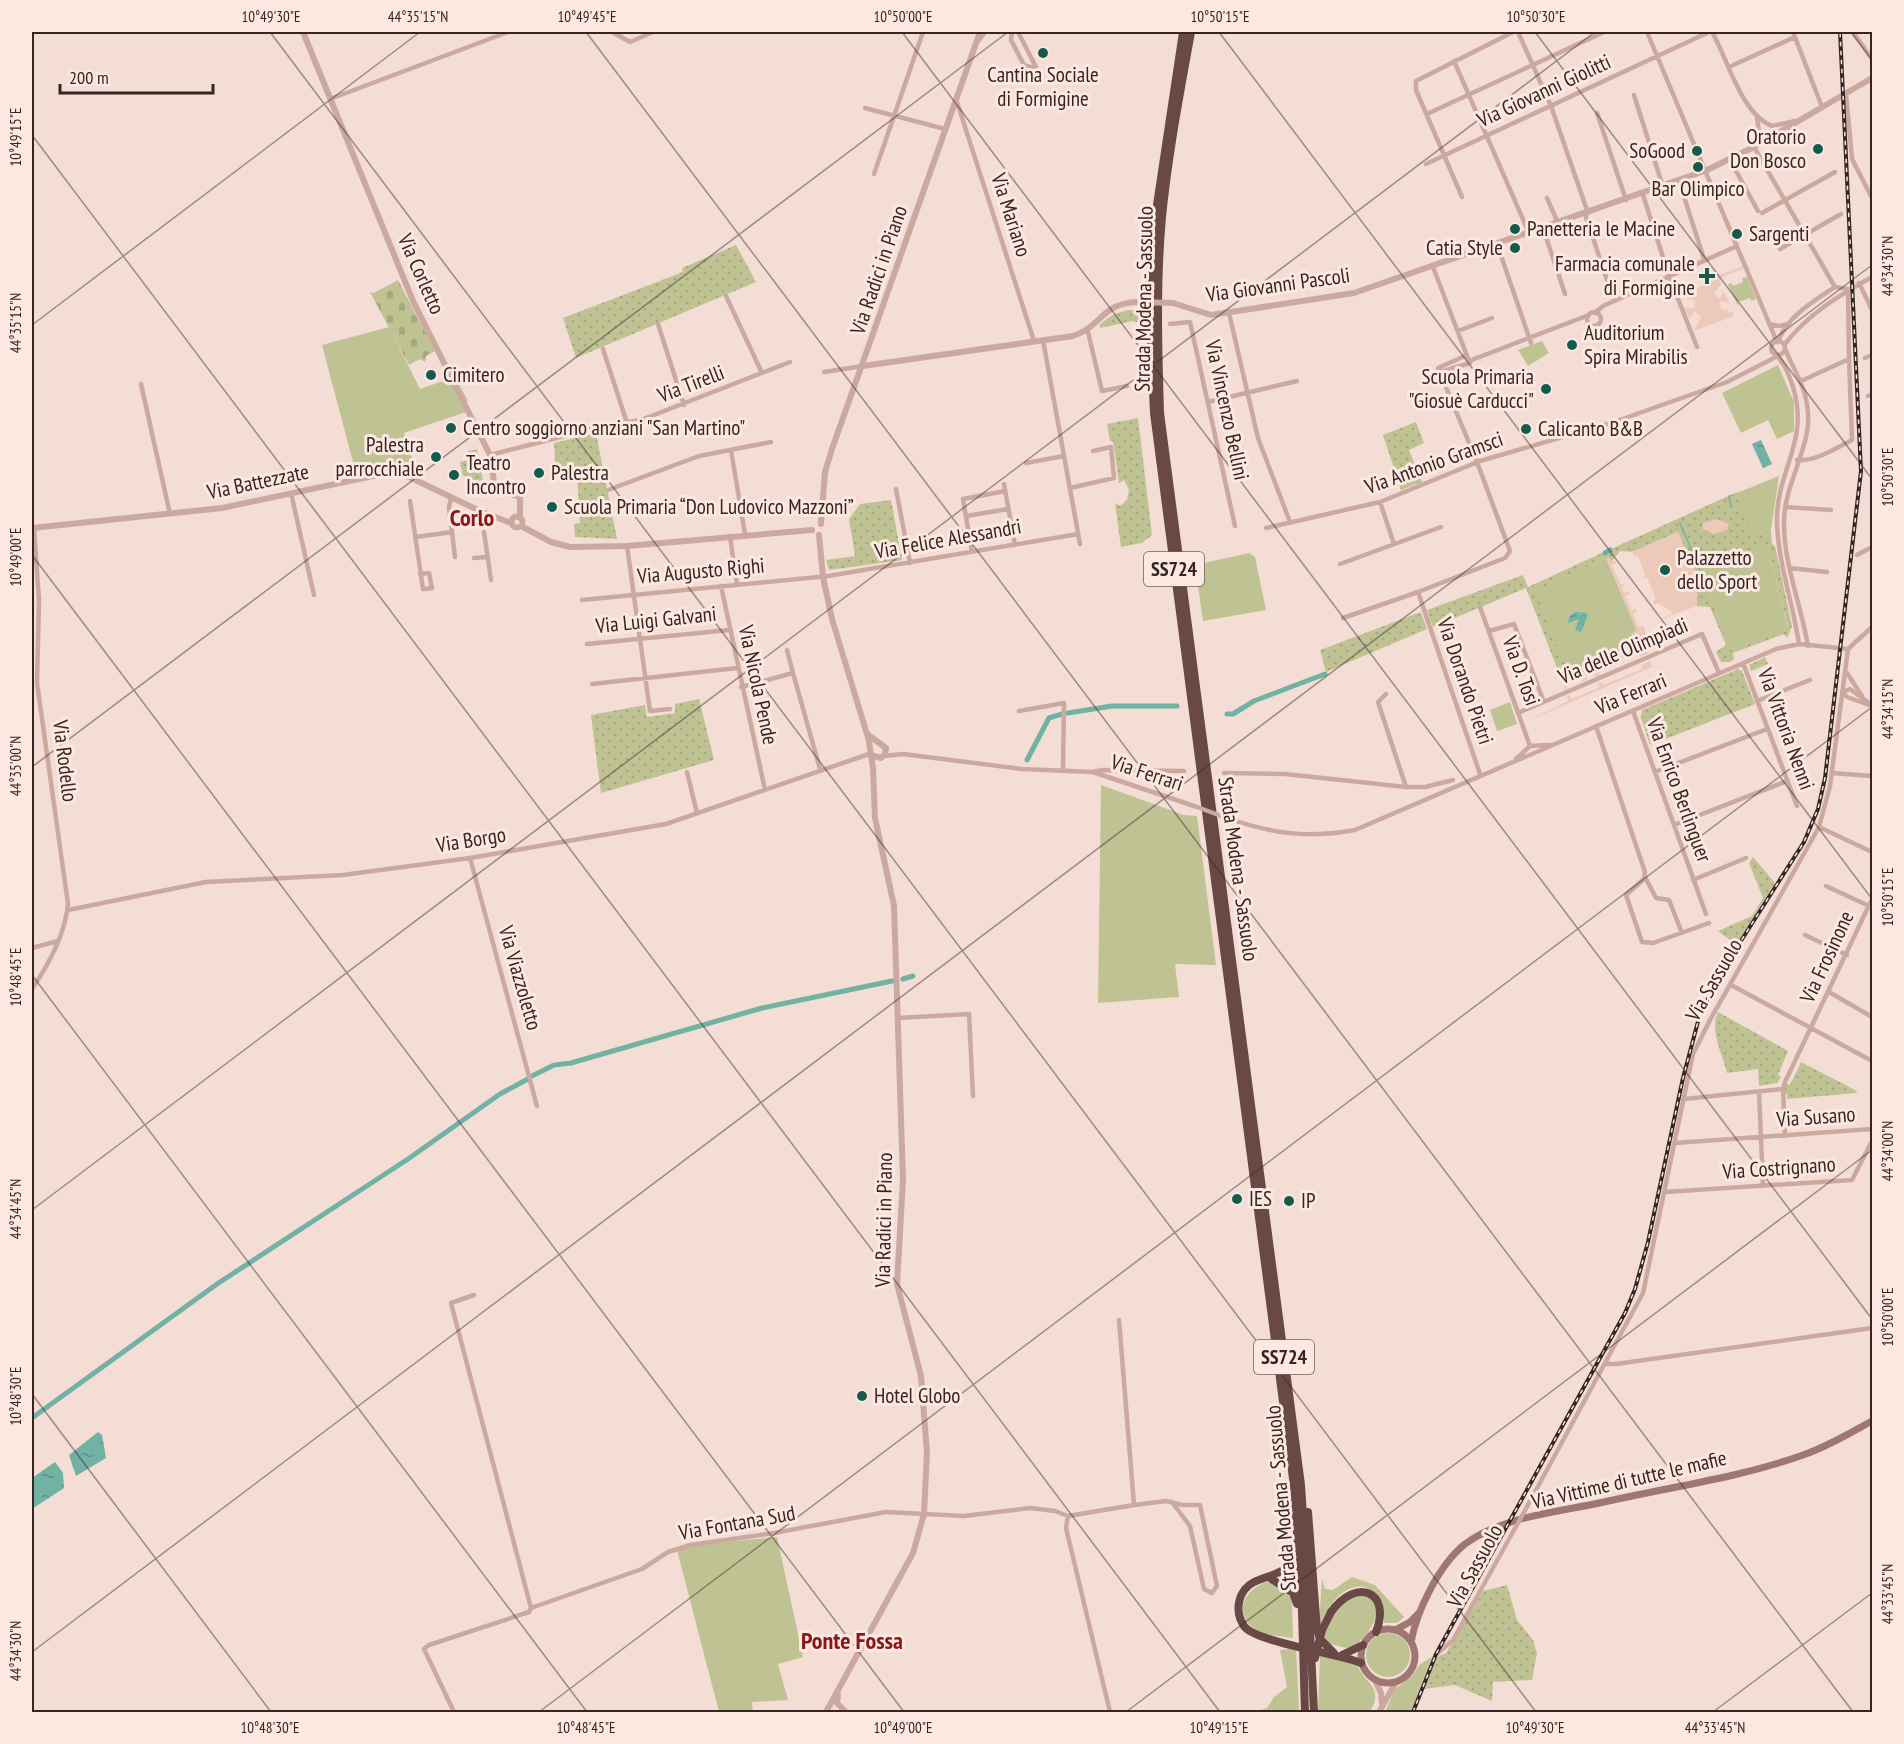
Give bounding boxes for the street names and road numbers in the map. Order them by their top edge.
street label: Via Giovanni Giolitti [1472,48,1615,134]
street label: Via Mariano [985,169,1038,260]
street label: Via Radici in Piano [844,202,913,339]
street label: Strada Modena - Sassuolo [1128,206,1159,392]
street label: Via Corletto [391,229,451,318]
street label: Via Giovanni Pascoli [1203,261,1352,308]
street label: Via Vincenzo Bellini [1199,336,1256,482]
street label: Via Tirelli [653,359,728,409]
street label: Via Antonio Gramsci [1360,425,1507,500]
street label: Via Battezzate [204,458,311,506]
street label: Via Felice Alessandri [872,512,1023,565]
street label: Via Augusto Righi [635,551,766,590]
road number: SS724 [1144,552,1204,586]
street label: Via Luigi Galvani [593,600,718,639]
street label: Via delle Olimpiadi [1553,611,1692,690]
street label: Via Dorando Pietri [1431,613,1500,748]
street label: Via Nicola Pende [732,622,784,747]
street label: Via D. Tosi [1496,632,1546,709]
street label: Via Vittoria Nenni [1752,663,1821,793]
street label: Via Ferrari [1590,667,1670,721]
street label: Via Enrico Berlinguer [1640,713,1718,866]
street label: Via Rodello [47,718,84,803]
street label: Via Ferrari [1107,748,1187,797]
street label: Strada Modena - Sassuolo [1212,775,1265,963]
street label: Via Borgo [433,821,508,858]
street label: Via Frosinone [1793,906,1860,1008]
street label: Via Viazzoletto [492,922,548,1033]
street label: Via Sassuolo [1679,934,1748,1027]
street label: Via Susano [1775,1100,1856,1133]
street label: Via Costrignano [1720,1150,1836,1185]
street label: Via Radici in Piano [869,1152,898,1289]
road number: SS724 [1254,1340,1314,1374]
street label: Strada Modena - Sassuolo [1259,1404,1302,1592]
street label: Via Vittime di tutte le mafie [1528,1444,1729,1515]
street label: Via Fontana Sud [676,1499,797,1546]
street label: Via Sassuolo [1440,1519,1508,1613]

